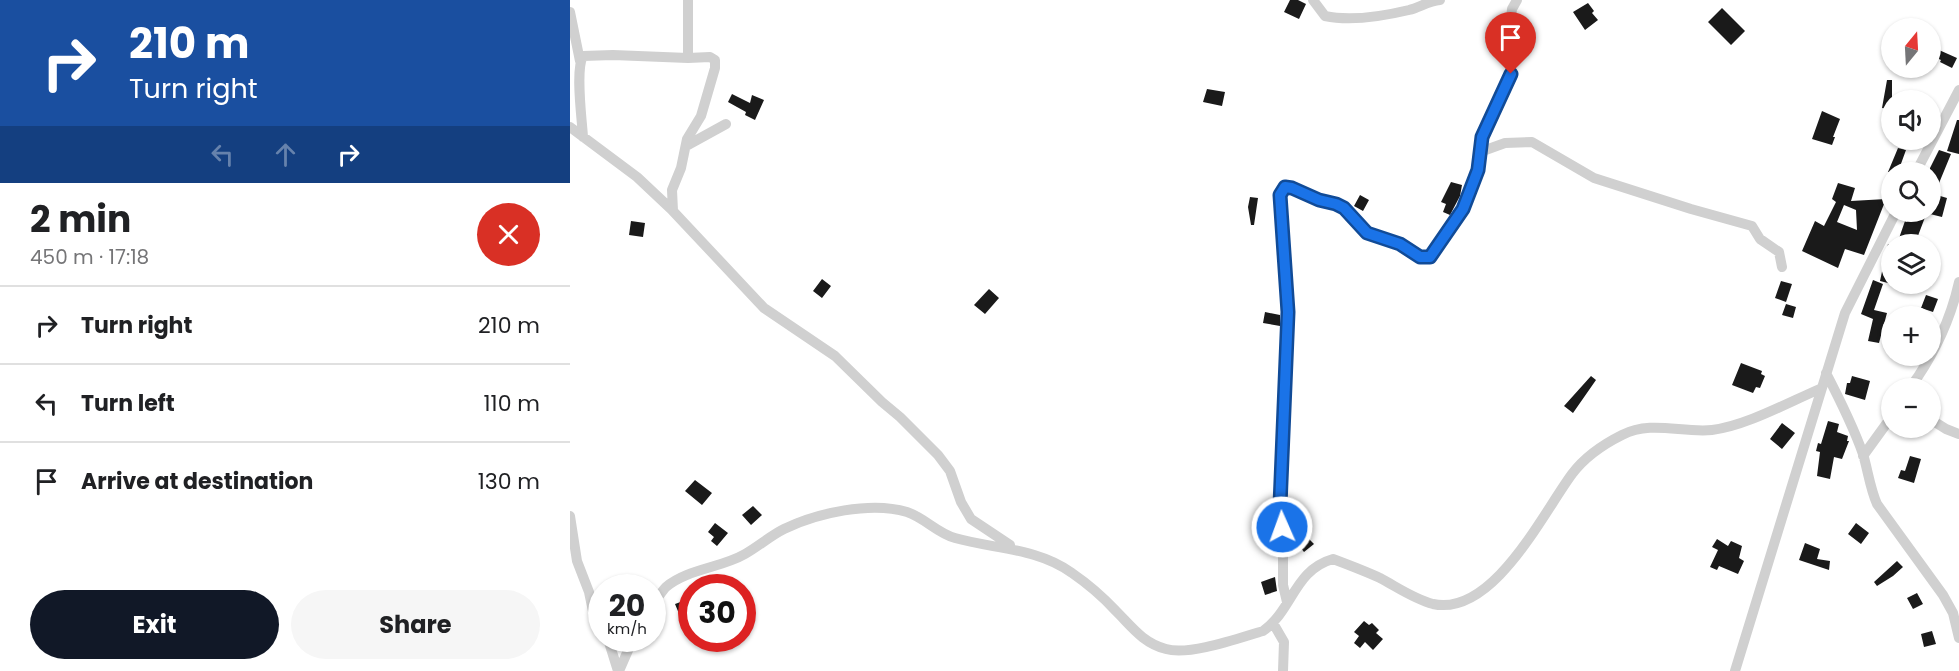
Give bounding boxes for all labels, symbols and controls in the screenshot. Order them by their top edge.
pin [1485,12,1536,74]
text: 210 m [129,14,250,73]
north arrow [1881,18,1941,78]
map controls [1881,18,1941,438]
icon: arrive [1494,21,1527,54]
icon: right [30,24,108,102]
text: Turn right [129,70,258,107]
button: sound [1881,90,1941,150]
icon: left [206,138,239,171]
icon: ahead [269,138,302,171]
icon: right [332,138,365,171]
button: search [1881,162,1941,222]
text: 2 min [30,194,131,245]
button: close [477,203,540,266]
button: layers [1881,234,1941,294]
text: 450 m · 17:18 [30,243,149,271]
button: + [1881,306,1941,366]
icon: right [30,309,63,342]
text: Turn right [81,310,192,341]
text: 210 m [478,310,540,341]
button: − [1881,378,1941,438]
icon: left [30,387,63,420]
text: Turn left [81,388,175,419]
text: 110 m [484,388,540,419]
icon: arrive [30,465,63,498]
text: Arrive at destination [81,466,313,497]
text: 130 m [478,466,540,497]
position arrow [1250,495,1314,559]
speed limit sign: 30 [678,574,756,652]
text: 20 [609,584,645,627]
button: Exit [30,590,279,659]
button: Share [291,590,540,659]
text: km/h [607,618,647,639]

